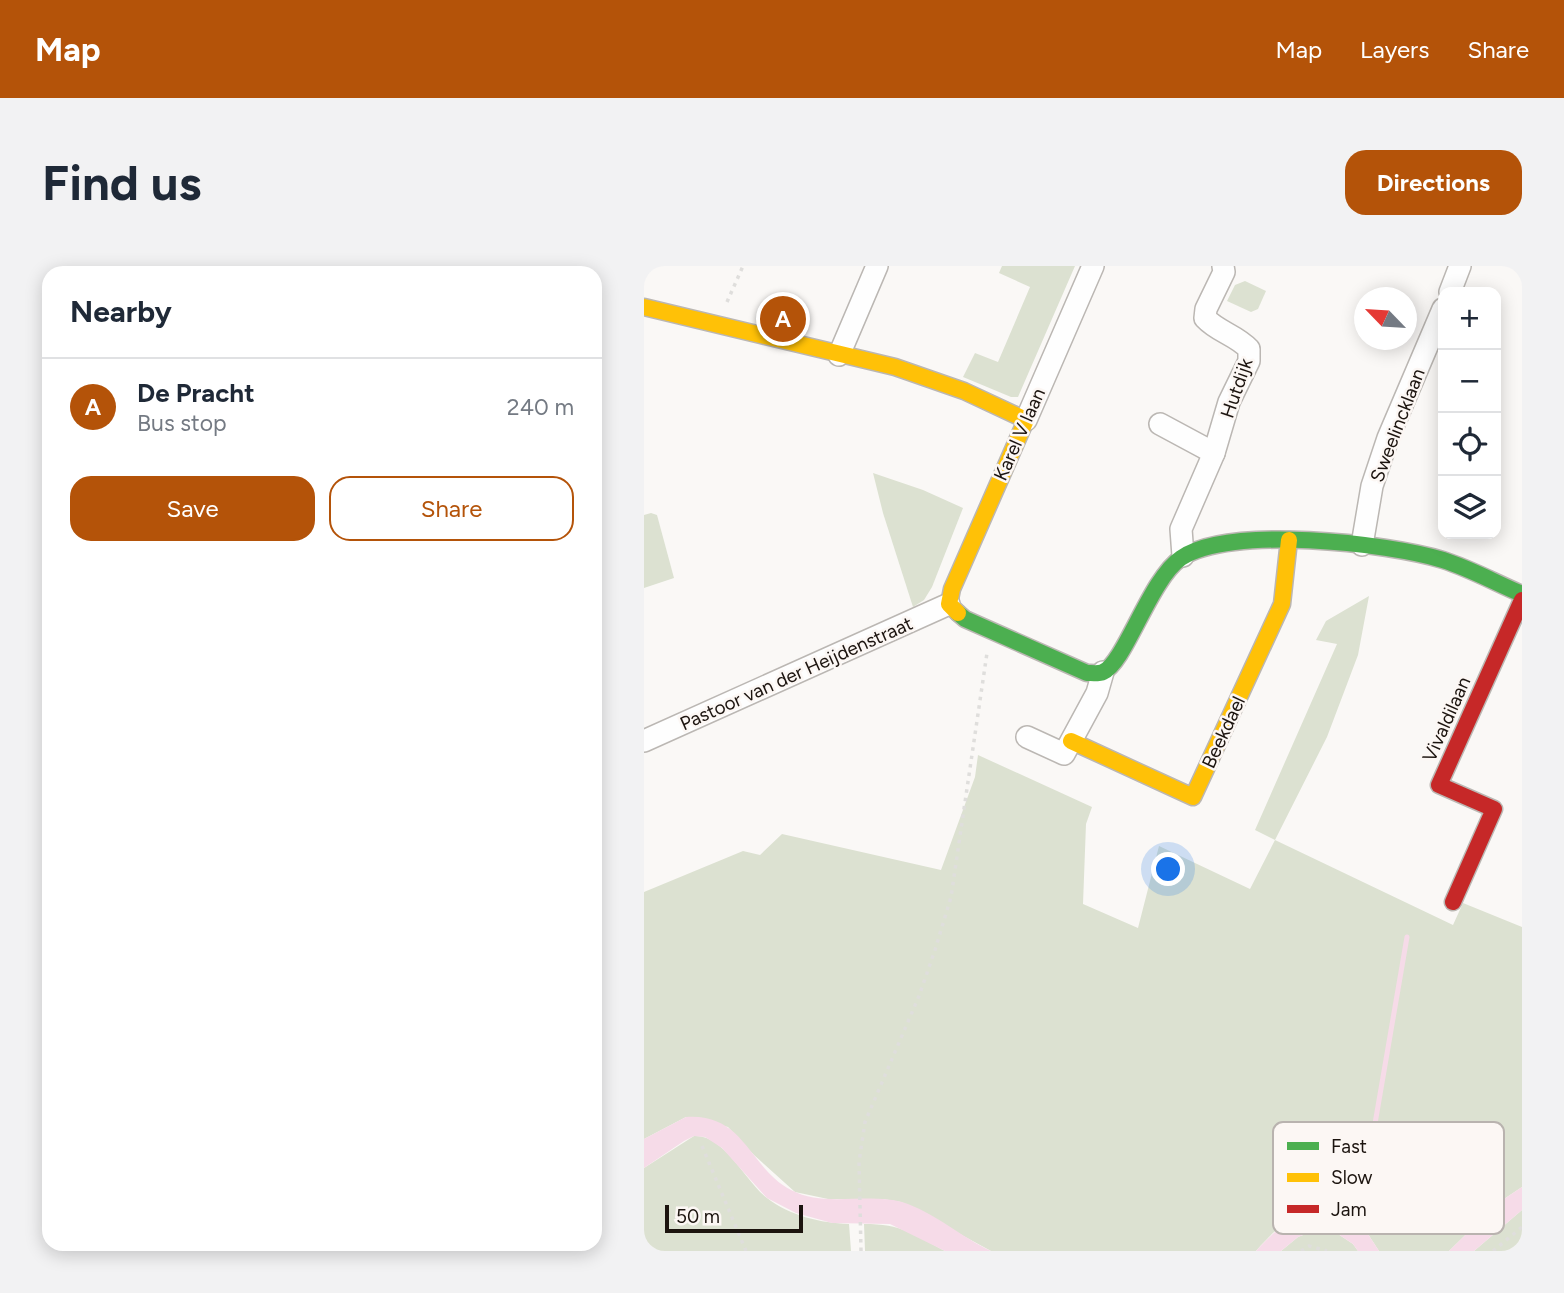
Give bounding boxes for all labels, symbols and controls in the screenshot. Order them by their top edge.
text: Map [35,30,101,69]
text: Map [1275,35,1322,64]
text: Layers [1360,35,1429,64]
text: Share [1467,35,1529,64]
button: Directions [1345,150,1522,215]
text: Find us [42,153,201,212]
north arrow [1354,287,1417,350]
map controls [1438,287,1501,539]
button: + [1438,287,1501,350]
text: Nearby [70,293,172,330]
pin: A [760,293,806,345]
button: − [1438,350,1501,413]
street label: Hutdijk [1216,354,1258,421]
street label: Sweelincklaan [1365,365,1430,485]
text: De Pracht [137,377,255,409]
street label: Karel V laan [989,384,1050,484]
text: A [85,393,101,421]
text: 240 m [507,393,574,421]
text: Bus stop [137,409,227,437]
button: locate [1438,413,1501,476]
button: Save [70,476,315,541]
button: Share [329,476,574,541]
button: layers [1438,476,1501,539]
street label: Pastoor van der Heijdenstraat [676,612,916,735]
street label: Vivaldilaan [1417,673,1475,765]
street label: Beekdael [1197,693,1250,772]
your location [1151,852,1185,886]
legend [1273,1122,1504,1234]
text: Fast [1331,1135,1367,1158]
text: Slow [1331,1166,1373,1189]
text: Jam [1331,1198,1367,1221]
scale bar [665,1202,803,1234]
text: 50 m [676,1205,720,1228]

